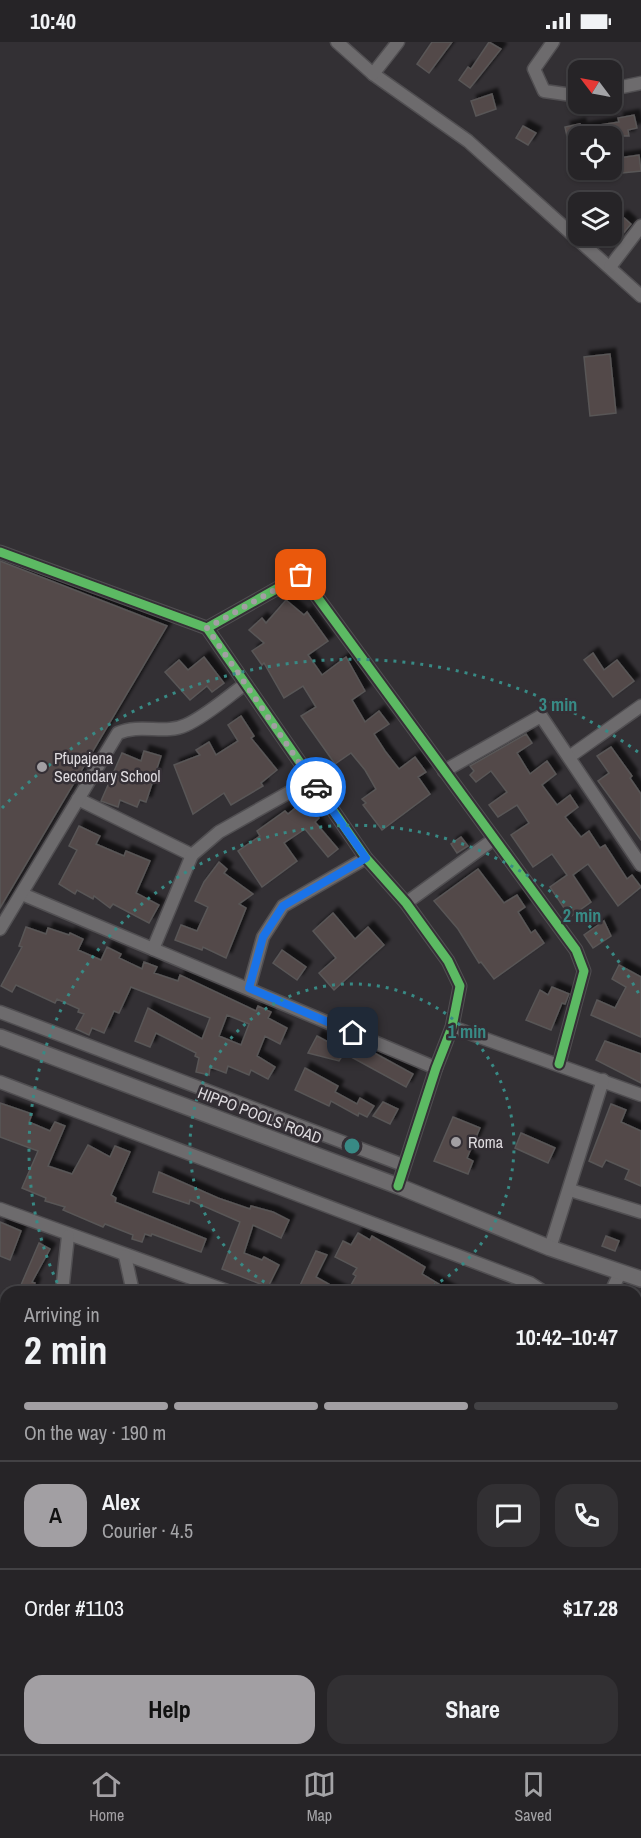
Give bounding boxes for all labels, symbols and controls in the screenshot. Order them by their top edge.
text: 10:40 [30,6,76,36]
north arrow [568,60,622,114]
map controls [568,60,622,246]
button: locate [568,126,622,180]
button: layers [568,192,622,246]
pin [275,549,326,600]
icon: bag [284,558,317,591]
text: 3 min [539,692,577,717]
place label: Pfupajena Secondary School [54,747,161,787]
courier [286,757,346,817]
marker: Pfupajena Secondary School [35,760,49,774]
icon: car [300,771,333,804]
text: 2 min [563,903,601,928]
pin [327,1007,378,1058]
icon: home [336,1016,369,1049]
text: 1 min [448,1019,486,1044]
street label: HIPPO POOLS ROAD [195,1081,325,1149]
place label: Roma [468,1131,504,1153]
marker: Roma [449,1135,463,1149]
centre of rings [342,1136,362,1156]
text: Arriving in [24,1301,100,1328]
text: 10:42–10:47 [516,1322,618,1352]
text: 2 min [24,1324,108,1376]
text: On the way · 190 m [24,1419,166,1446]
button: chat [477,1484,540,1547]
button: phone [555,1484,618,1547]
text: Alex [102,1487,140,1517]
text: A [49,1500,62,1530]
text: Courier · 4.5 [102,1517,193,1544]
text: Order #1103 [24,1593,124,1623]
text: $17.28 [563,1593,618,1623]
button: Help [24,1675,315,1744]
button: Share [327,1675,618,1744]
tab: Home [89,1768,124,1826]
tab: Map [303,1768,336,1826]
tab: Saved [514,1768,552,1826]

